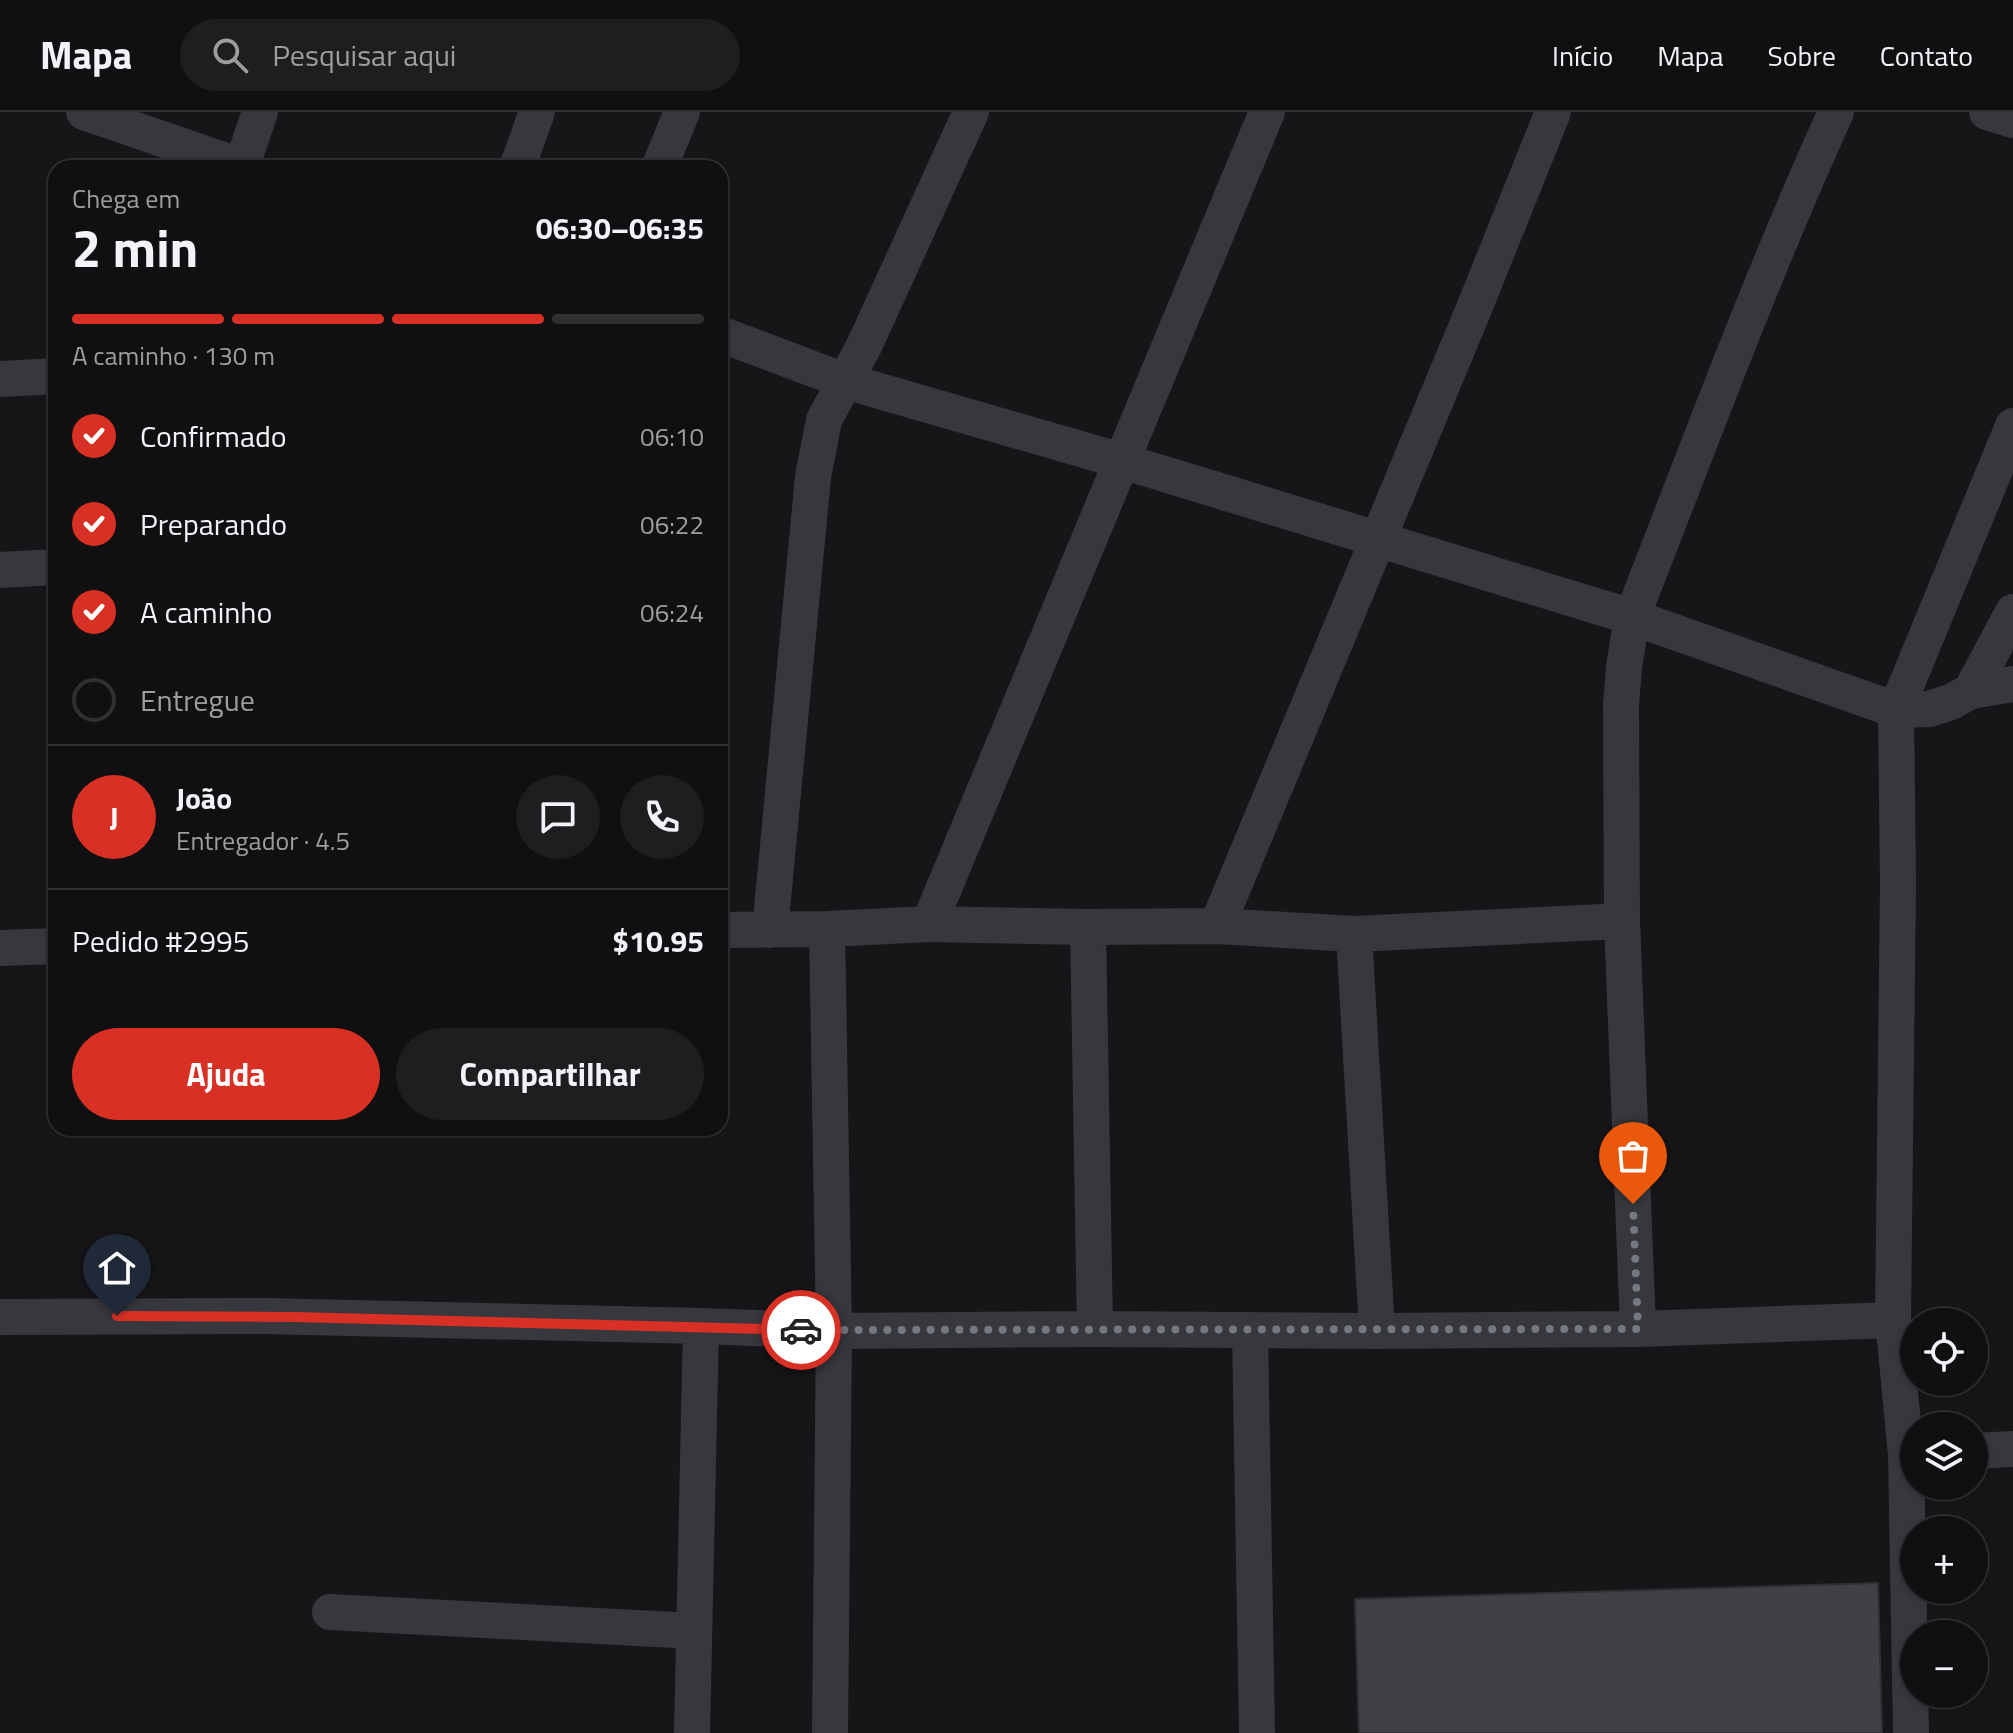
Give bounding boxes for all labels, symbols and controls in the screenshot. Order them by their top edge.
search box [180,19,740,91]
text: Mapa [40,26,132,84]
text: Pesquisar aqui [272,32,456,78]
icon: search [208,33,252,77]
text: Início [1552,34,1613,77]
text: Mapa [1657,34,1724,77]
text: Sobre [1768,34,1836,77]
text: Contato [1880,34,1973,77]
text: Chega em [72,179,180,218]
text: 06:30–06:35 [536,205,704,251]
text: 2 min [72,208,198,287]
text: A caminho · 130 m [72,336,275,375]
text: Confirmado [140,413,287,459]
icon: check [72,414,116,458]
text: 06:10 [640,417,704,456]
text: Preparando [140,501,287,547]
icon: check [72,502,116,546]
text: 06:22 [640,505,704,544]
text: A caminho [140,589,272,635]
icon: check [72,590,116,634]
text: 06:24 [640,593,704,632]
text: Entregue [140,677,255,723]
text: João [176,775,232,821]
button: chat [516,775,600,859]
button: phone [620,775,704,859]
text: J [109,794,119,840]
text: Entregador · 4.5 [176,821,350,860]
text: Pedido #2995 [72,918,250,964]
text: $10.95 [612,918,704,964]
button: Ajuda [72,1028,380,1120]
button: Compartilhar [396,1028,704,1120]
pin [1599,1122,1667,1204]
icon: bag [1611,1134,1655,1178]
pin [83,1234,151,1316]
icon: home [95,1246,139,1290]
courier [761,1290,841,1370]
icon: car [779,1308,823,1352]
map controls [1900,1308,1988,1708]
button: locate [1900,1308,1988,1396]
button: layers [1900,1412,1988,1500]
button: + [1900,1516,1988,1604]
button: − [1900,1620,1988,1708]

